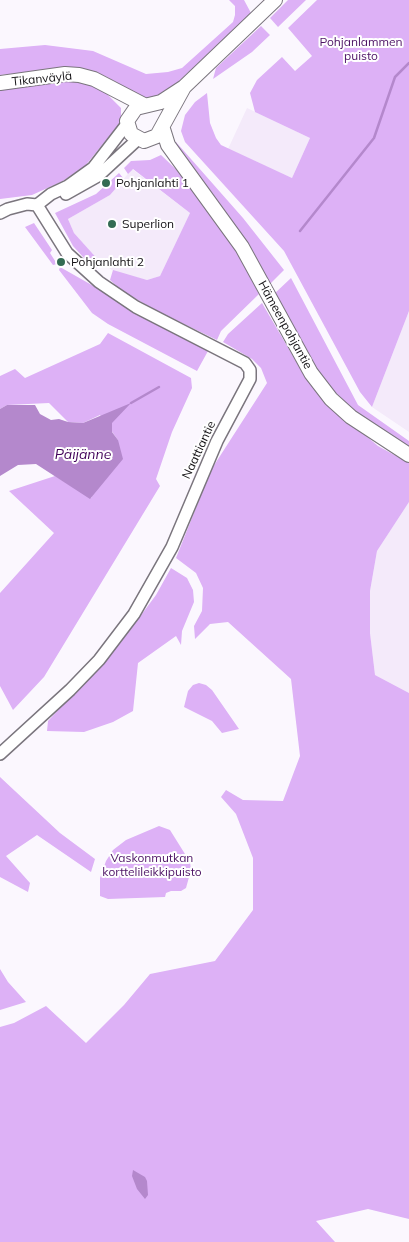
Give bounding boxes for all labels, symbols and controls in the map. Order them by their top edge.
park label: Pohjanlammen puisto [319,35,403,63]
street label: Tikanväylä [11,69,73,89]
place label: Pohjanlahti 1 [116,176,189,190]
marker: Pohjanlahti 1 [100,177,112,189]
place label: Superlion [122,217,174,231]
marker: Superlion [106,218,118,230]
place label: Pohjanlahti 2 [71,255,144,269]
marker: Pohjanlahti 2 [55,256,67,268]
street label: Hämeenpohjantie [255,278,315,372]
street label: Naattiantie [179,419,219,481]
water label: Päijänne [55,447,111,463]
park label: Vaskonmutkan korttelileikkipuisto [102,851,202,879]

